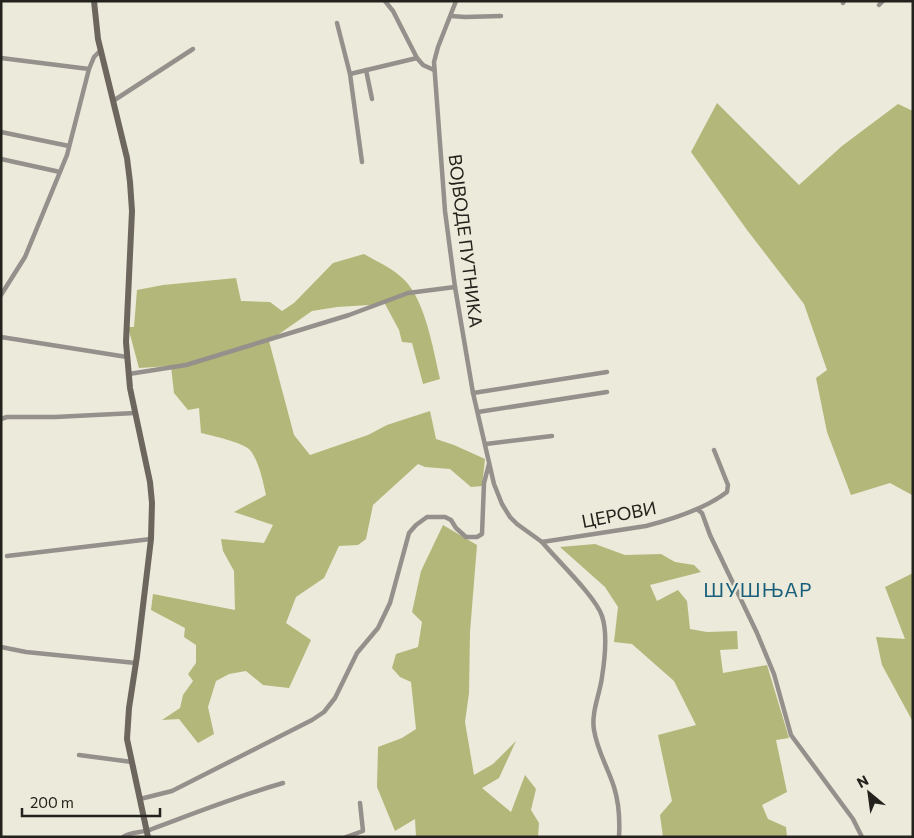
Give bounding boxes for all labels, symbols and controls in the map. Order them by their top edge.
street label: ВОЈВОДЕ ПУТНИКА [444,153,488,329]
street label: ЦЕРОВИ [580,496,658,532]
district label: ШУШЊАР [703,577,813,601]
north arrow [844,768,894,818]
text: N [854,771,871,791]
scale bar [22,786,160,818]
text: 200 m [30,793,74,811]

